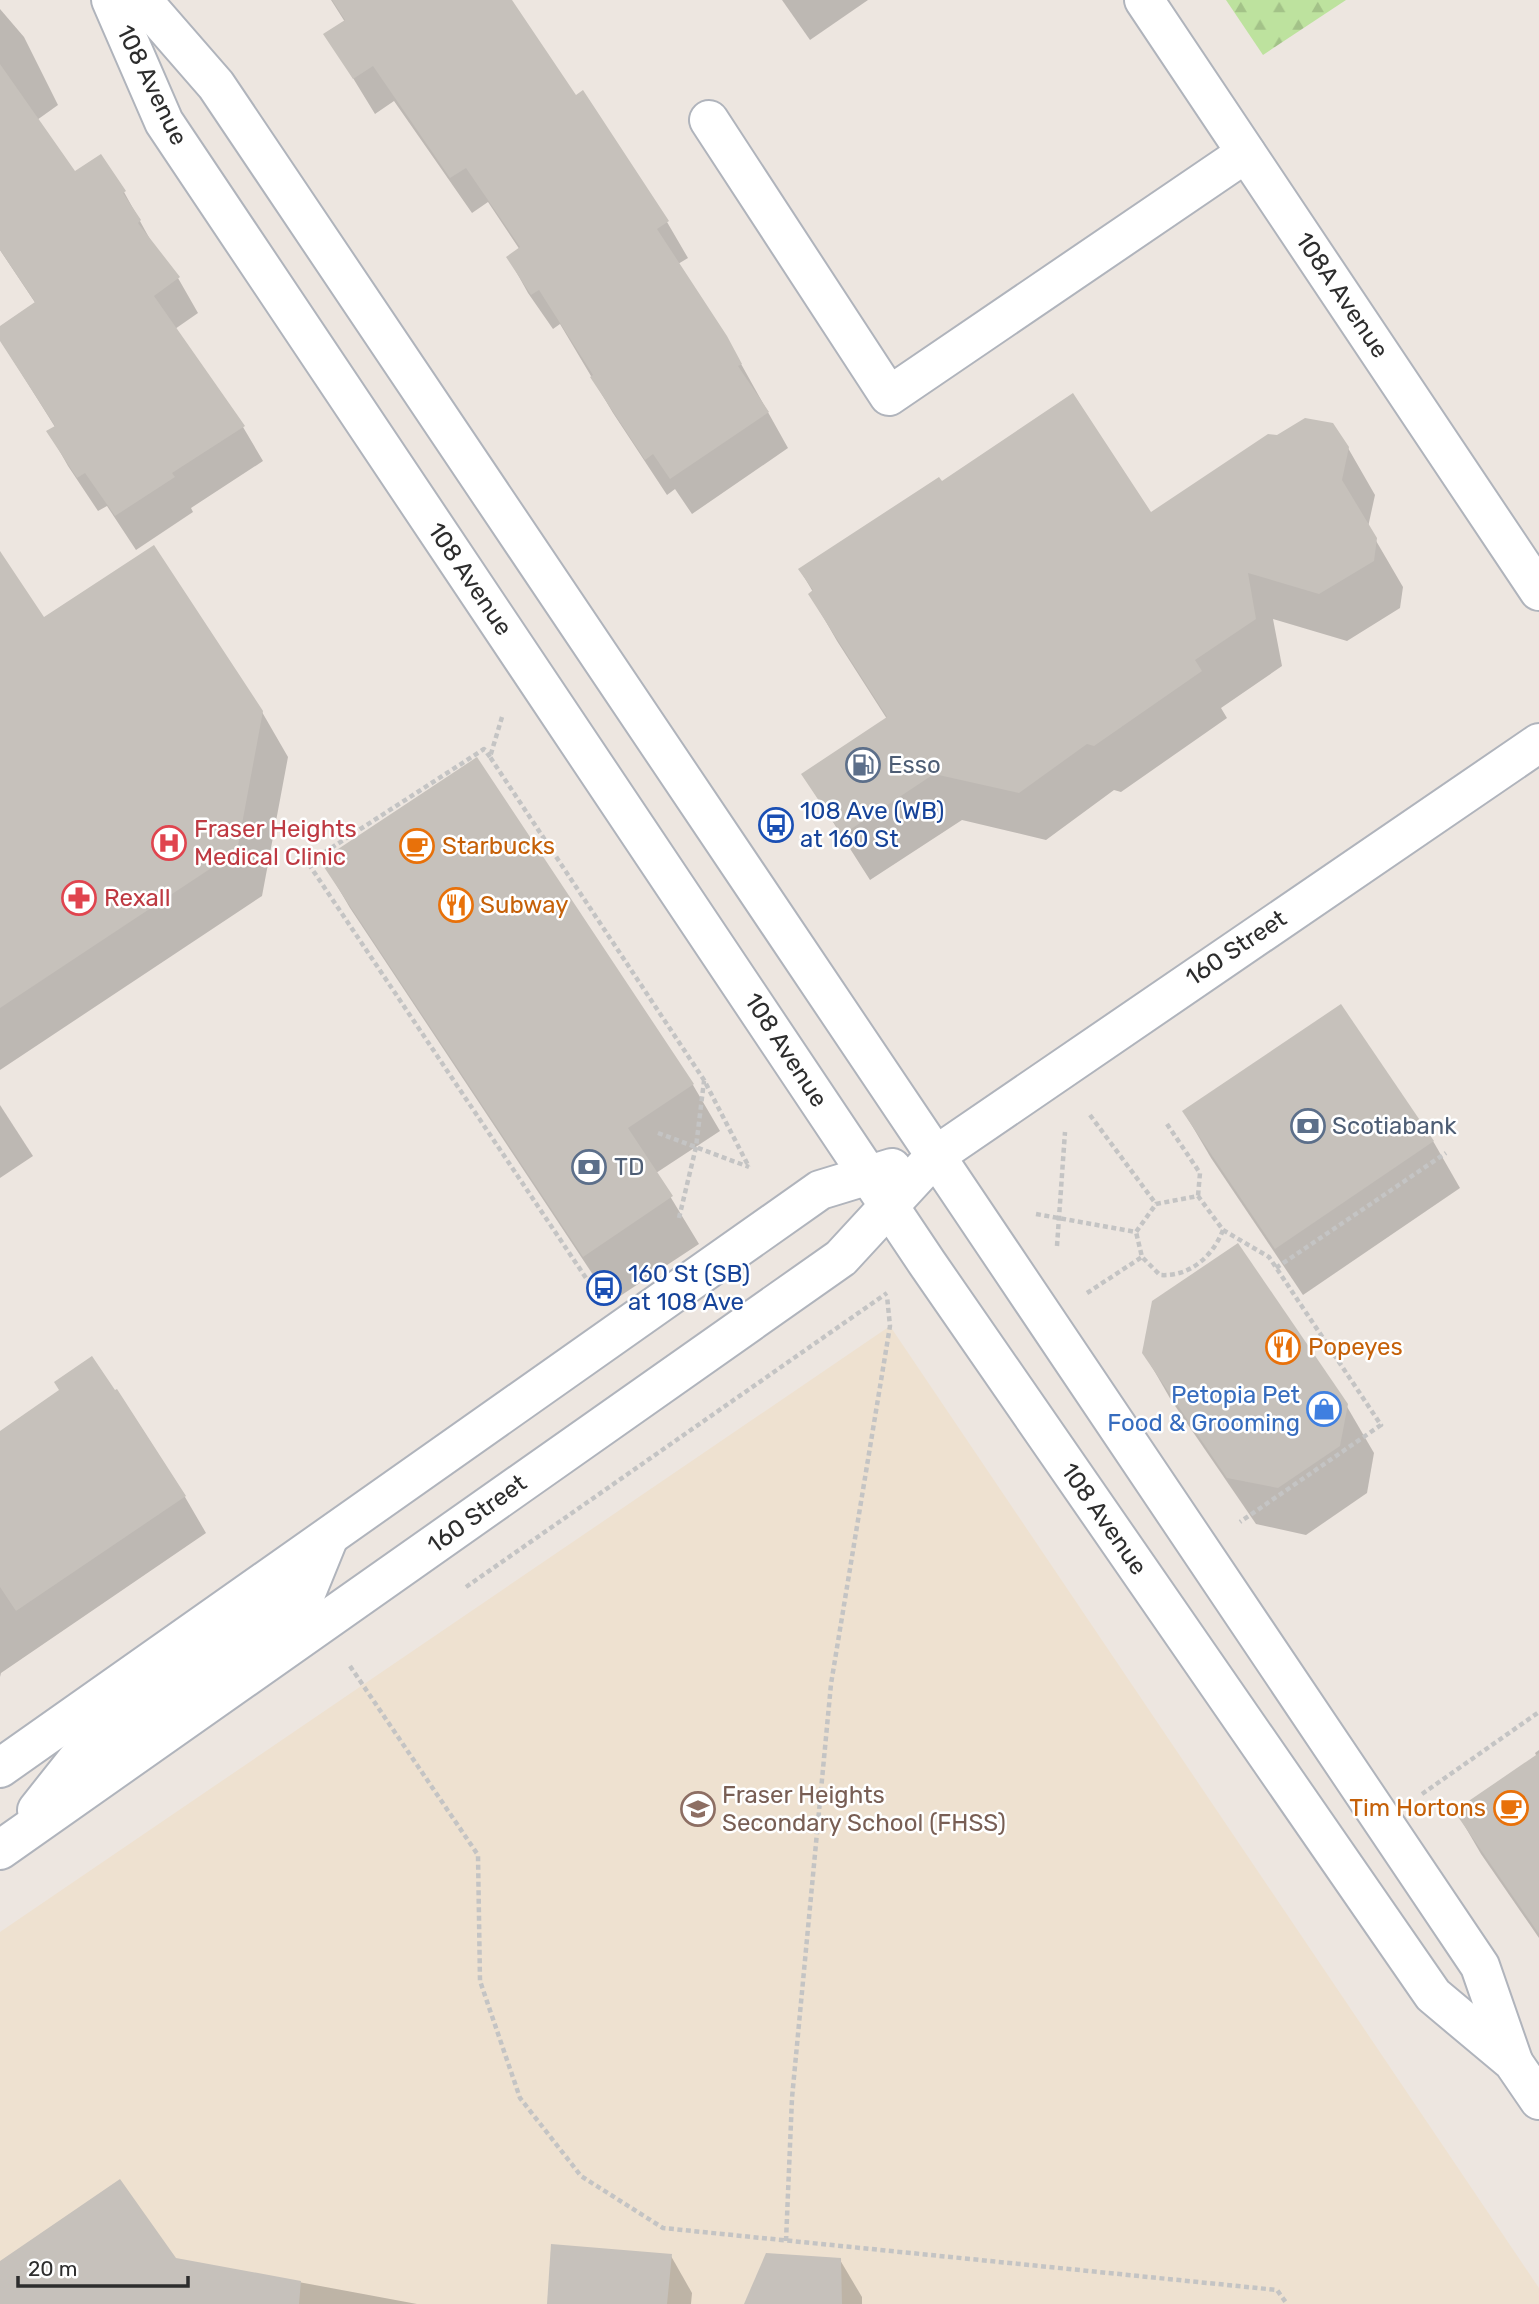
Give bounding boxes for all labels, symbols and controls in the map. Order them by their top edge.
street label: 108 Avenue [111,20,193,150]
street label: 108A Avenue [1290,227,1394,363]
street label: 108 Avenue [422,517,518,641]
fuel station icon: Esso [844,746,882,784]
place label: Esso [888,751,941,779]
place label: 108 Ave (WB) at 160 St [800,797,944,853]
bus stop icon: 108 Ave (WB) at 160 St [757,806,795,844]
place label: Fraser Heights Medical Clinic [194,815,357,871]
hospital icon: Fraser Heights Medical Clinic [150,824,188,862]
cafe icon: Starbucks [398,827,436,865]
place label: Starbucks [442,832,555,860]
pharmacy icon: Rexall [60,879,98,917]
place label: Rexall [104,884,170,912]
restaurant icon: Subway [437,886,475,924]
place label: Subway [480,891,568,919]
street label: 160 Street [1180,904,1292,992]
street label: 108 Avenue [739,988,833,1112]
bank icon: Scotiabank [1289,1107,1327,1145]
place label: Scotiabank [1332,1112,1457,1140]
bank icon: TD [570,1148,608,1186]
place label: TD [614,1153,644,1181]
place label: 160 St (SB) at 108 Ave [628,1260,750,1316]
bus stop icon: 160 St (SB) at 108 Ave [585,1269,623,1307]
restaurant icon: Popeyes [1264,1328,1302,1366]
place label: Popeyes [1308,1333,1403,1361]
place label: Petopia Pet Food & Grooming [1107,1381,1300,1437]
shop icon: Petopia Pet Food & Grooming [1305,1390,1343,1428]
street label: 108 Avenue [1055,1458,1153,1580]
street label: 160 Street [422,1469,532,1559]
place label: Fraser Heights Secondary School (FHSS) [722,1781,1006,1837]
cafe icon: Tim Hortons [1492,1789,1530,1827]
school or university icon: Fraser Heights Secondary School (FHSS) [679,1790,717,1828]
place label: Tim Hortons [1349,1794,1486,1822]
scale bar [18,2244,187,2288]
text: 20 m [28,2256,77,2281]

